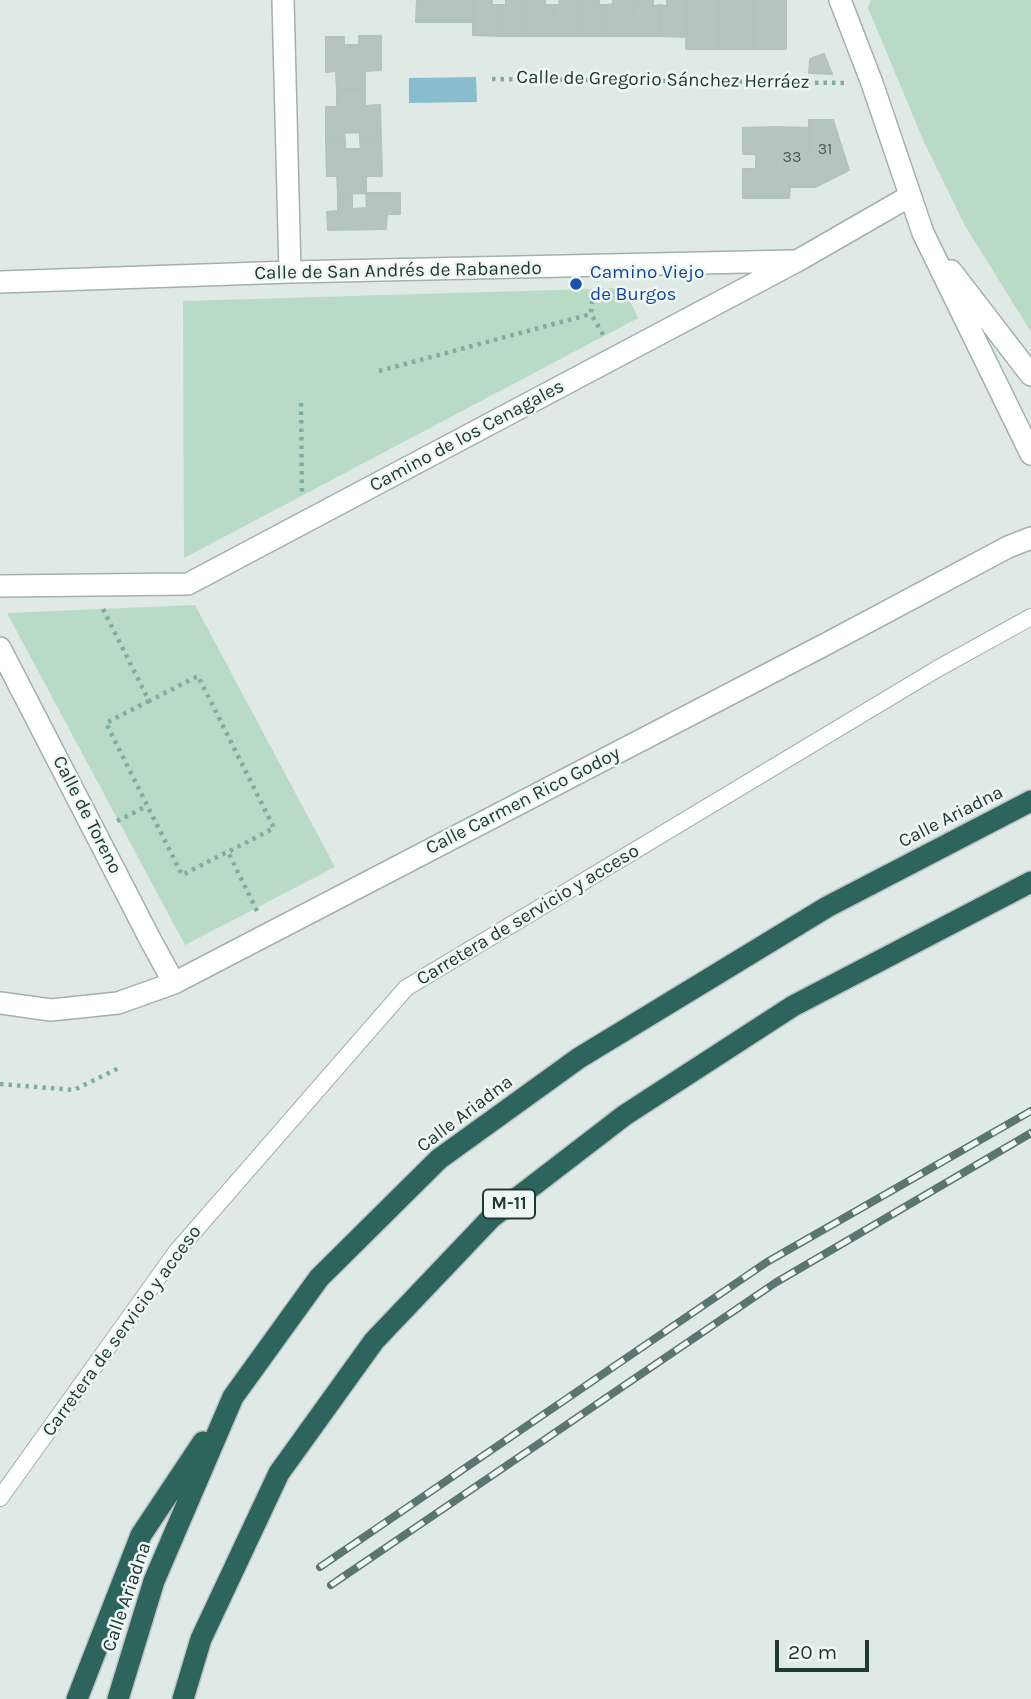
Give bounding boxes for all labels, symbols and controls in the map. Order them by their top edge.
street label: Calle de Gregorio Sánchez Herráez [516,66,810,94]
house number: 31 [818,139,832,159]
house number: 33 [783,147,801,167]
street label: Calle de San Andrés de Rabanedo [254,257,542,285]
place label: Camino Viejo de Burgos [590,262,704,306]
marker: Camino Viejo de Burgos [568,276,584,292]
street label: Camino de los Cenagales [366,375,568,497]
street label: Calle Carmen Rico Godoy [422,742,624,860]
street label: Calle de Toreno [47,752,127,878]
street label: Calle Ariadna [895,781,1007,853]
street label: Carretera de servicio y acceso [413,839,643,991]
street label: Calle Ariadna [413,1071,517,1157]
road number: M-11 [483,1190,535,1218]
street label: Carretera de servicio y acceso [38,1221,206,1441]
street label: Calle Ariadna [98,1539,156,1655]
scale bar [779,1626,874,1670]
text: 20 m [788,1640,837,1664]

